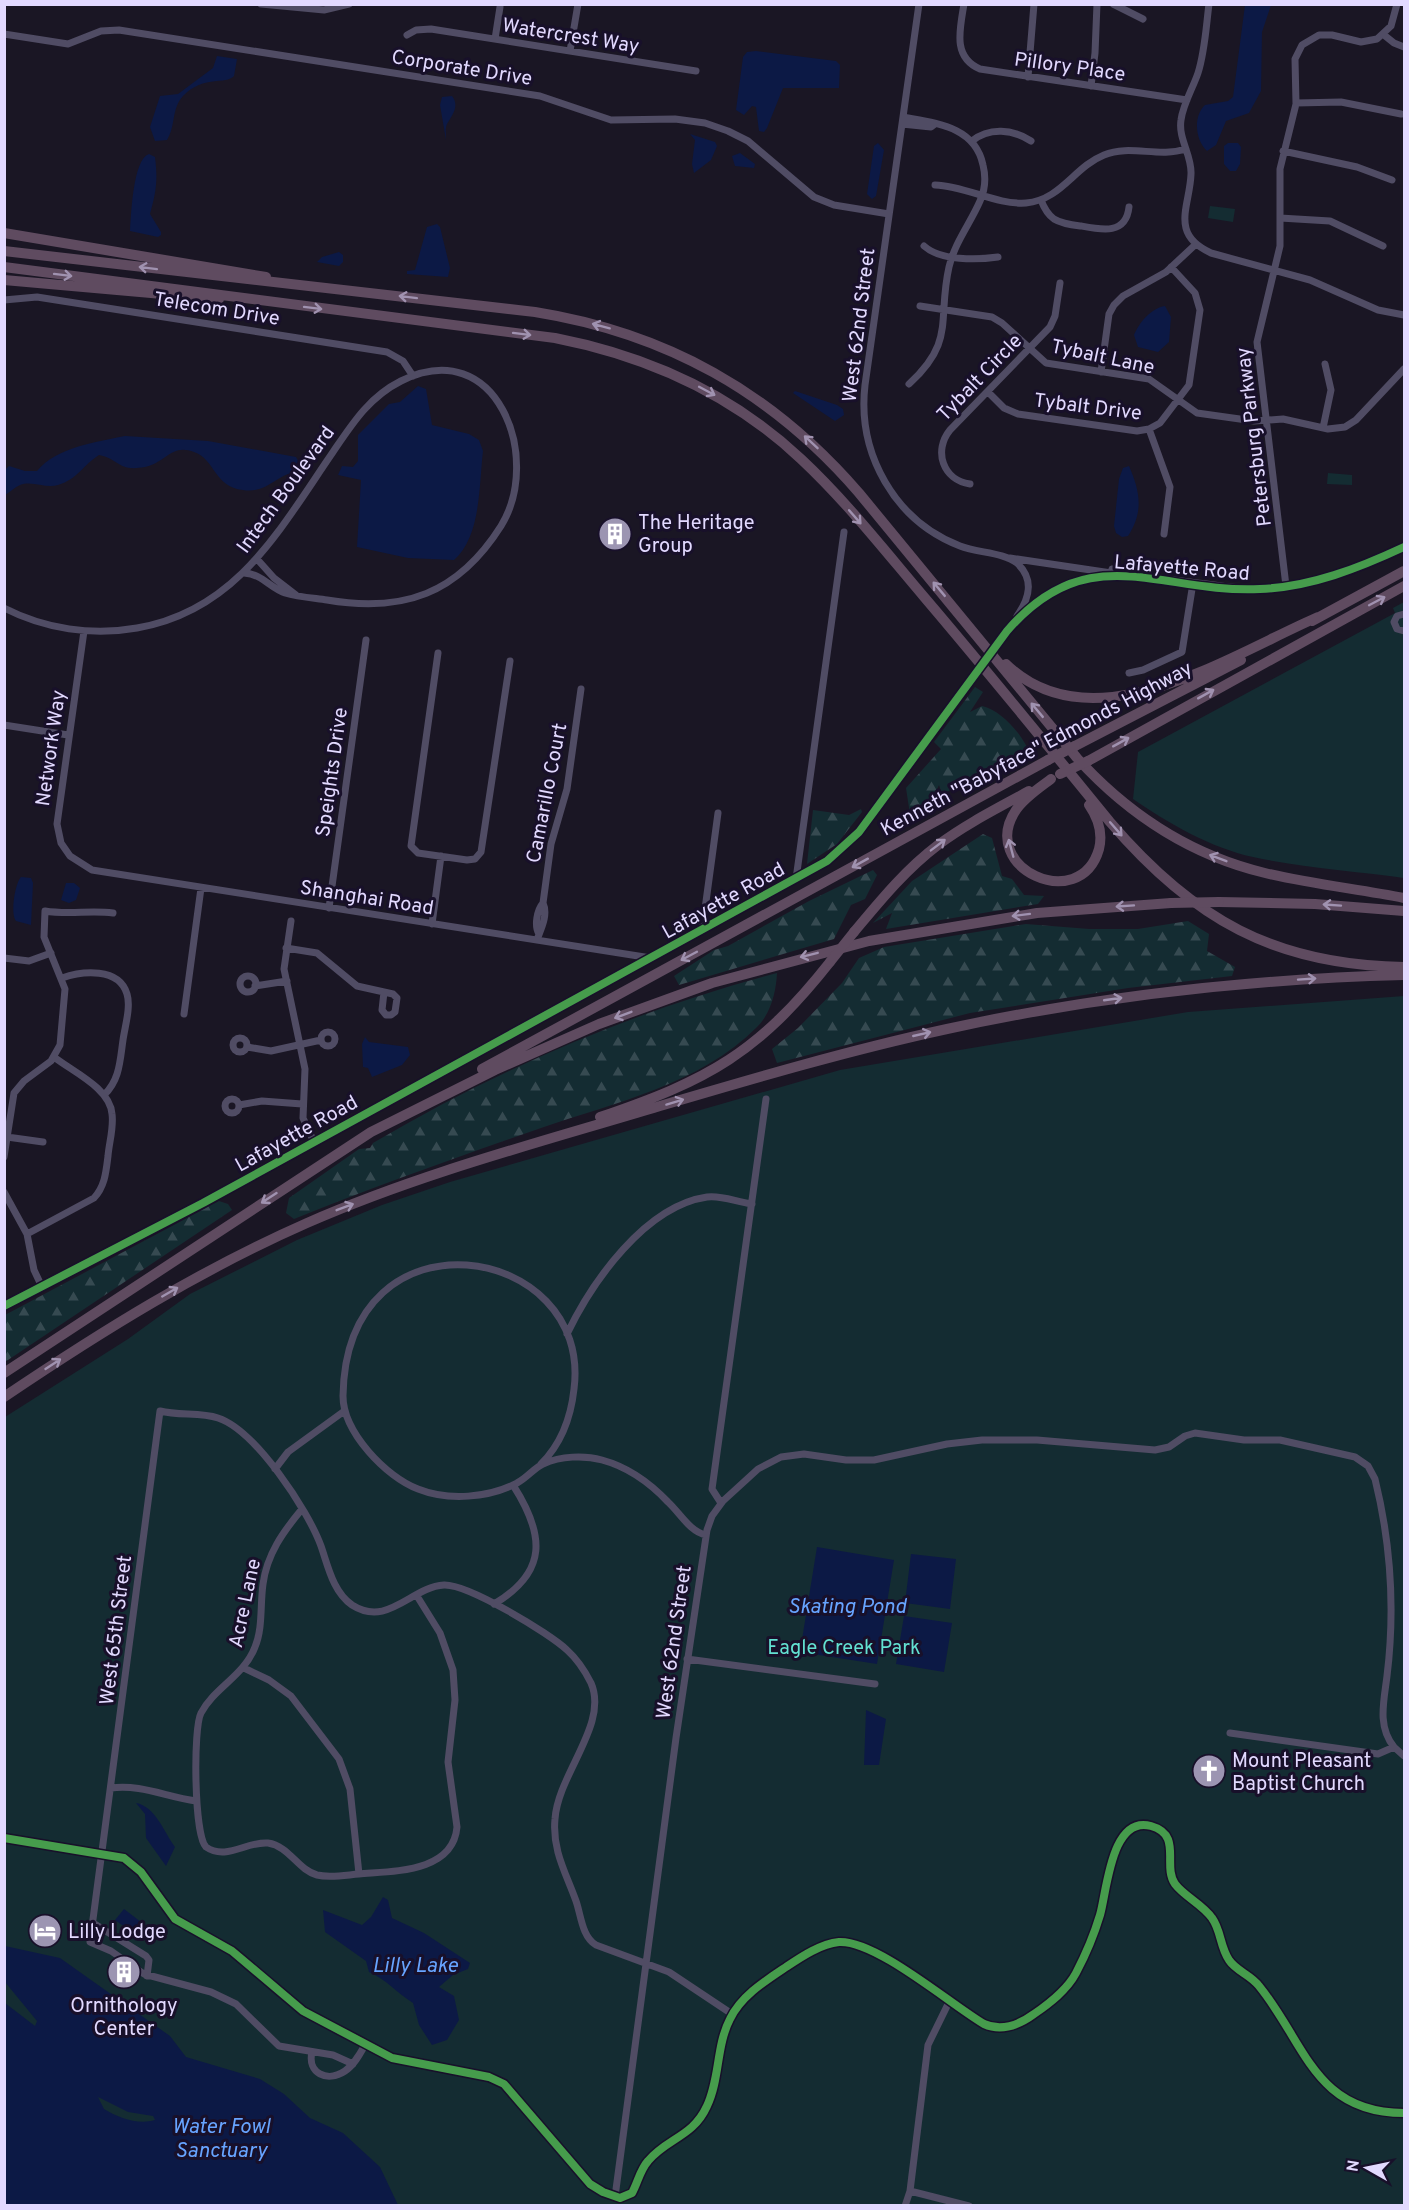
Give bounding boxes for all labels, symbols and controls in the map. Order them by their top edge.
street label: Watercrest Way [500,13,641,61]
street label: Corporate Drive [389,45,534,93]
street label: Pillory Place [1012,47,1127,89]
street label: West 62nd Street [838,247,882,404]
one-way arrow [139,263,158,274]
one-way arrow [52,269,72,280]
street label: Telecom Drive [152,287,282,333]
one-way arrow [399,292,419,303]
one-way arrow [303,303,323,314]
one-way arrow [592,319,611,331]
one-way arrow [512,329,532,340]
street label: Tybalt Circle [932,329,1029,428]
street label: Tybalt Lane [1048,334,1157,382]
street label: Petersburg Parkway [1231,346,1279,528]
one-way arrow [698,385,715,397]
street label: Tybalt Drive [1032,388,1143,427]
street label: Intech Boulevard [232,421,342,559]
one-way arrow [804,436,819,450]
one-way arrow [848,509,862,524]
place label: The Heritage Group [638,511,755,560]
building icon: The Heritage Group [597,516,633,552]
street label: Lafayette Road [1113,550,1251,588]
one-way arrow [932,582,946,597]
one-way arrow [1368,595,1385,607]
street label: Kenneth "Babyface" Edmonds Highway [877,656,1197,843]
street label: Network Way [31,688,73,808]
one-way arrow [1197,688,1214,700]
one-way arrow [1030,703,1044,718]
street label: Speights Drive [311,706,355,839]
street label: Camarillo Court [522,721,574,866]
one-way arrow [1112,736,1129,748]
one-way arrow [1109,821,1123,836]
one-way arrow [930,839,946,852]
one-way arrow [1005,839,1016,858]
one-way arrow [1209,852,1228,863]
street label: Lafayette Road [658,857,790,946]
one-way arrow [852,857,869,869]
street label: Shanghai Road [298,876,435,922]
one-way arrow [1322,899,1342,910]
one-way arrow [1116,900,1136,911]
one-way arrow [1012,910,1031,921]
one-way arrow [800,950,819,962]
one-way arrow [680,951,698,962]
one-way arrow [1297,973,1317,984]
one-way arrow [1103,993,1123,1004]
one-way arrow [615,1010,633,1021]
one-way arrow [912,1028,931,1040]
street label: Lafayette Road [231,1090,363,1179]
one-way arrow [666,1096,685,1107]
one-way arrow [261,1192,277,1204]
one-way arrow [336,1201,354,1212]
one-way arrow [161,1285,178,1297]
one-way arrow [44,1358,61,1370]
street label: West 65th Street [95,1554,139,1707]
street label: Acre Lane [224,1556,268,1650]
street label: West 62nd Street [651,1564,699,1721]
water label: Skating Pond [788,1594,908,1621]
park label: Eagle Creek Park [767,1636,921,1662]
place label: Mount Pleasant Baptist Church [1232,1749,1371,1798]
church icon: Mount Pleasant Baptist Church [1191,1753,1227,1789]
hotel icon: Lilly Lodge [27,1913,63,1949]
place label: Lilly Lodge [68,1920,166,1946]
water label: Lilly Lake [372,1953,459,1980]
building icon: Ornithology Center [106,1954,142,1990]
place label: Ornithology Center [70,1994,178,2043]
water label: Water Fowl Sanctuary [172,2114,272,2165]
north arrow [1337,2138,1397,2198]
text: N [1343,2159,1365,2173]

